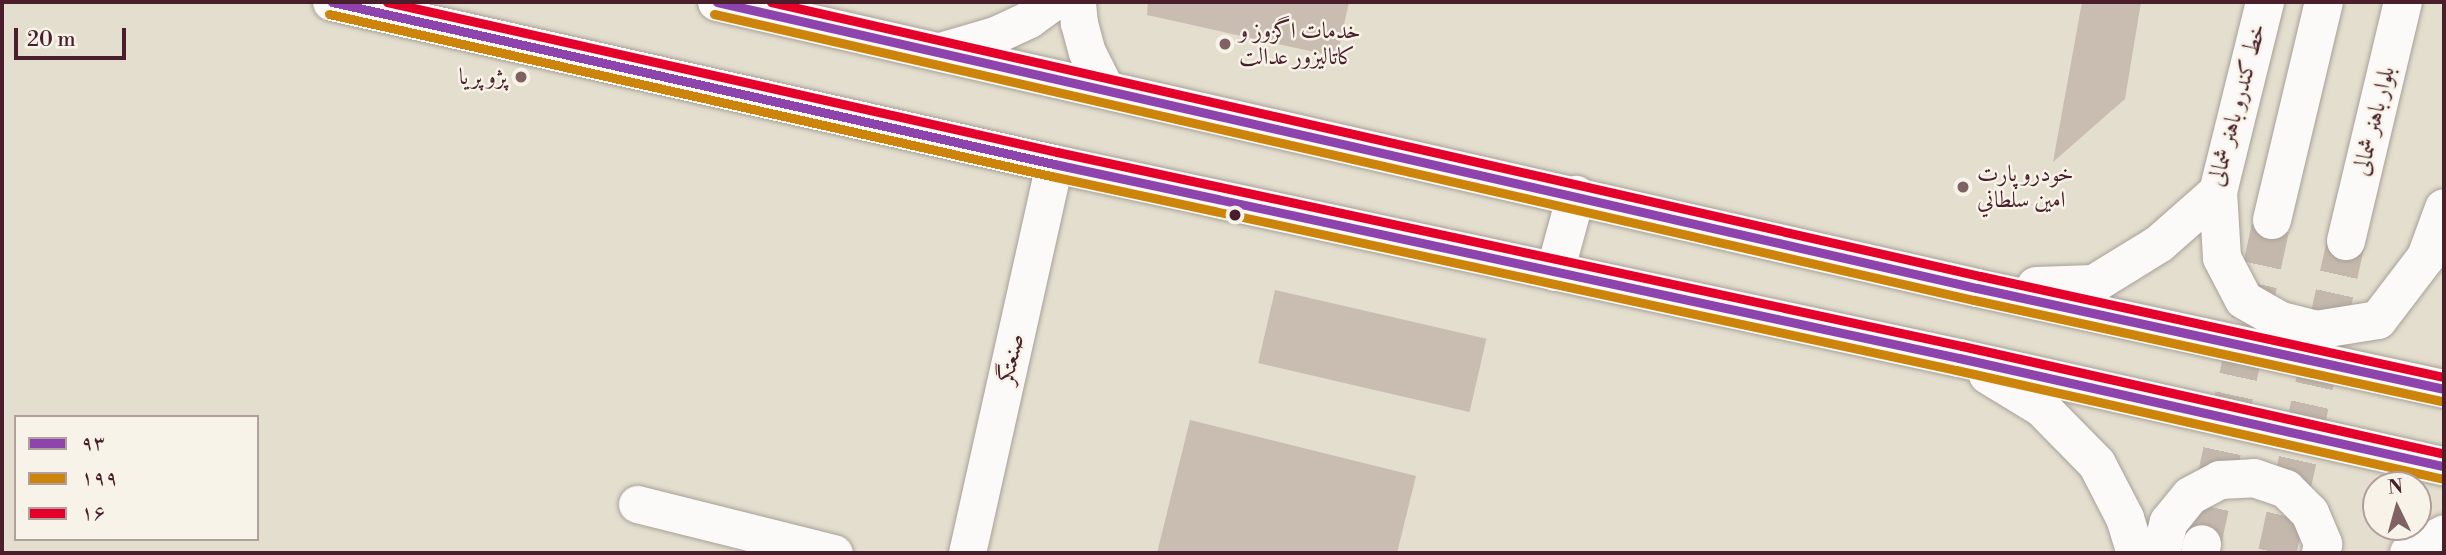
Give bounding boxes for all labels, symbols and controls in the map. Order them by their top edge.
scale bar [18,14,130,58]
place label: خدمات اگزوز و کاتالیزور عدالت [1239,17,1361,71]
street label: خط کندرو باهنر شمالی [2202,21,2272,189]
text: 20 m [27,27,76,53]
marker: خدمات اگزوز و کاتالیزور عدالت [1217,36,1233,52]
place label: پژو پریا [459,63,507,91]
street label: بلوار باهنر شمالی [2347,63,2401,179]
marker: پژو پریا [513,69,529,85]
place label: خودرو پارت امين سلطاني [1977,160,2074,214]
marker: خودرو پارت امين سلطاني [1955,179,1971,195]
unlabelled marker [1228,208,1242,222]
street label: صنعتگر [992,331,1030,387]
legend [14,415,259,541]
text: ۹۳ [81,430,106,456]
text: ۱۹۹ [81,465,118,491]
north arrow [2362,471,2432,541]
text: N [2387,474,2404,500]
text: ۱۶ [81,500,106,526]

